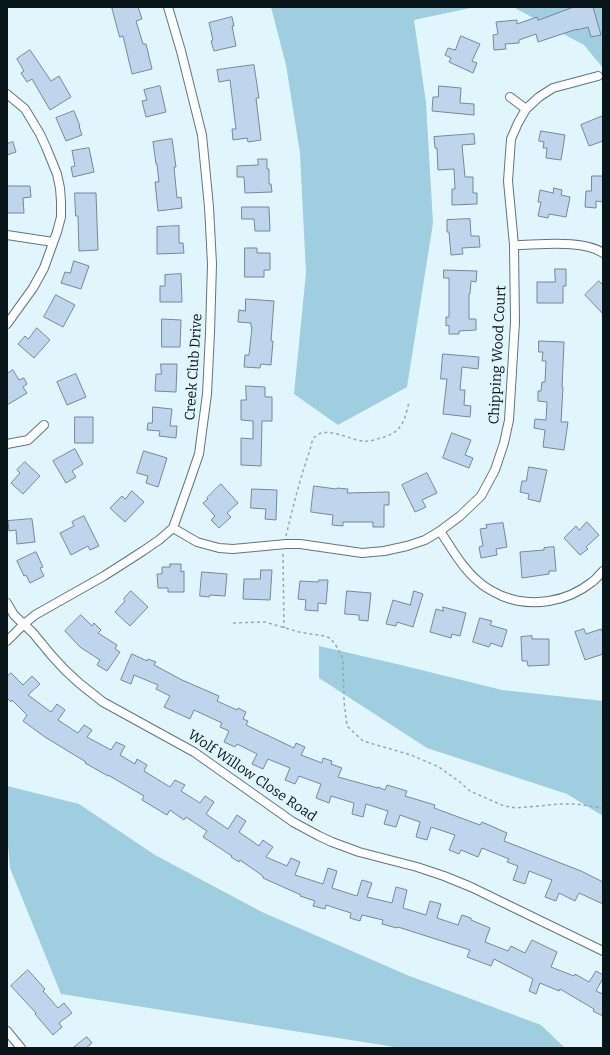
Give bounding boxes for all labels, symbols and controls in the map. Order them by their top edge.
street label: Chipping Wood Court [486,285,510,425]
street label: Creek Club Drive [182,313,206,421]
street label: Wolf Willow Close Road [184,727,320,825]

